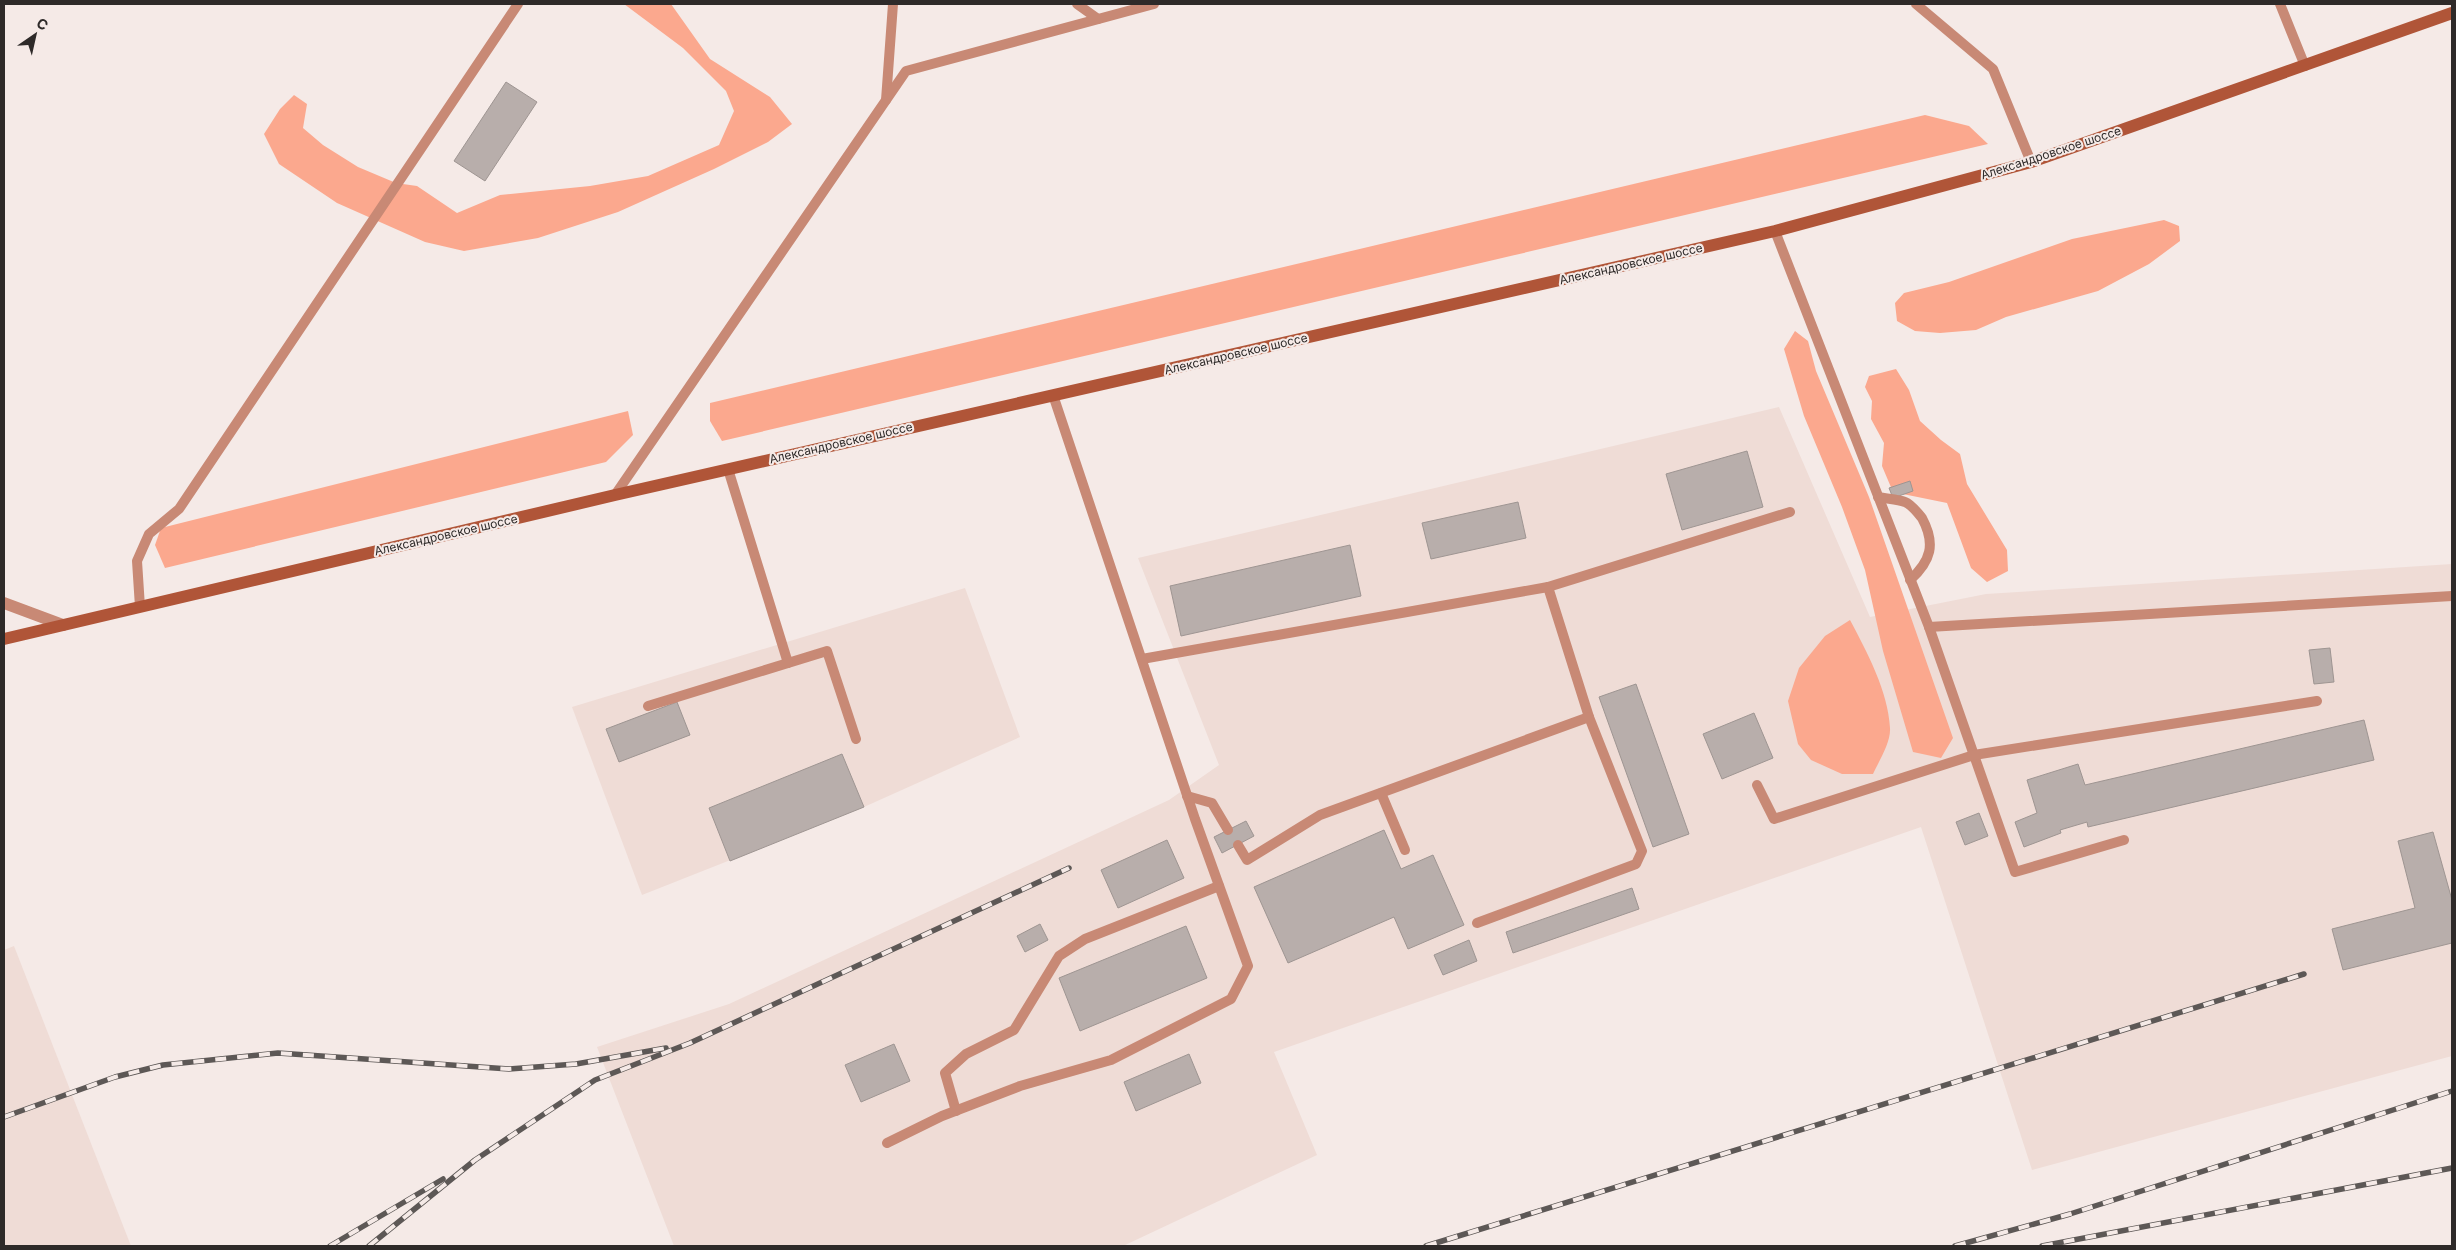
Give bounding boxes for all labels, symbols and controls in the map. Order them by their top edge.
north arrow [10,10,60,60]
text: С [34,14,52,34]
street label: Александровское шоссе [1979,123,2123,182]
street label: Александровское шоссе [1558,240,1704,287]
street label: Александровское шоссе [1163,330,1309,377]
street label: Александровское шоссе [768,419,914,466]
street label: Александровское шоссе [373,511,519,558]

